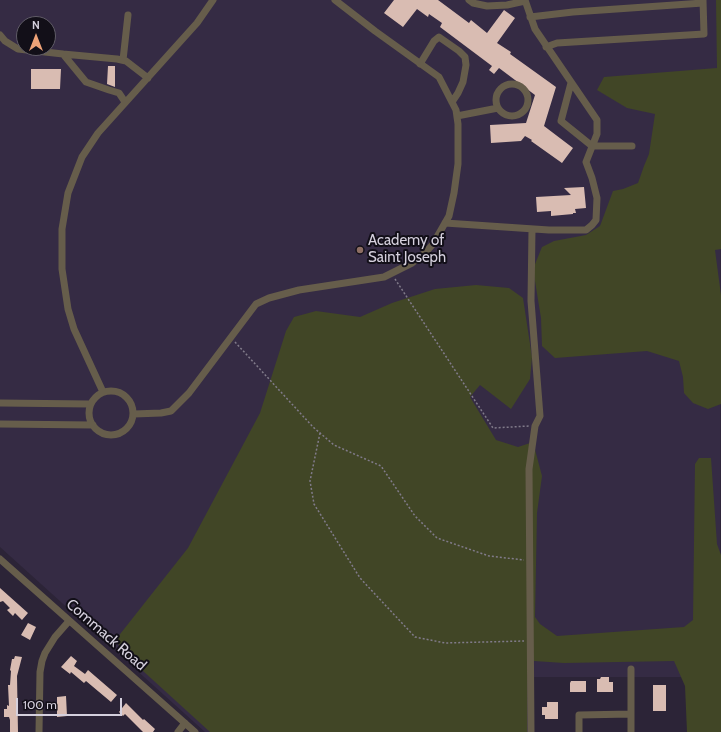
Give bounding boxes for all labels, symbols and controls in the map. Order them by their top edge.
north arrow [16,16,56,56]
text: N [32,18,40,32]
place label: Academy of Saint Joseph [368,232,446,267]
marker: Academy of Saint Joseph [355,245,365,255]
street label: Commack Road [62,595,150,675]
scale bar [18,690,124,716]
text: 100 m [23,697,57,712]

